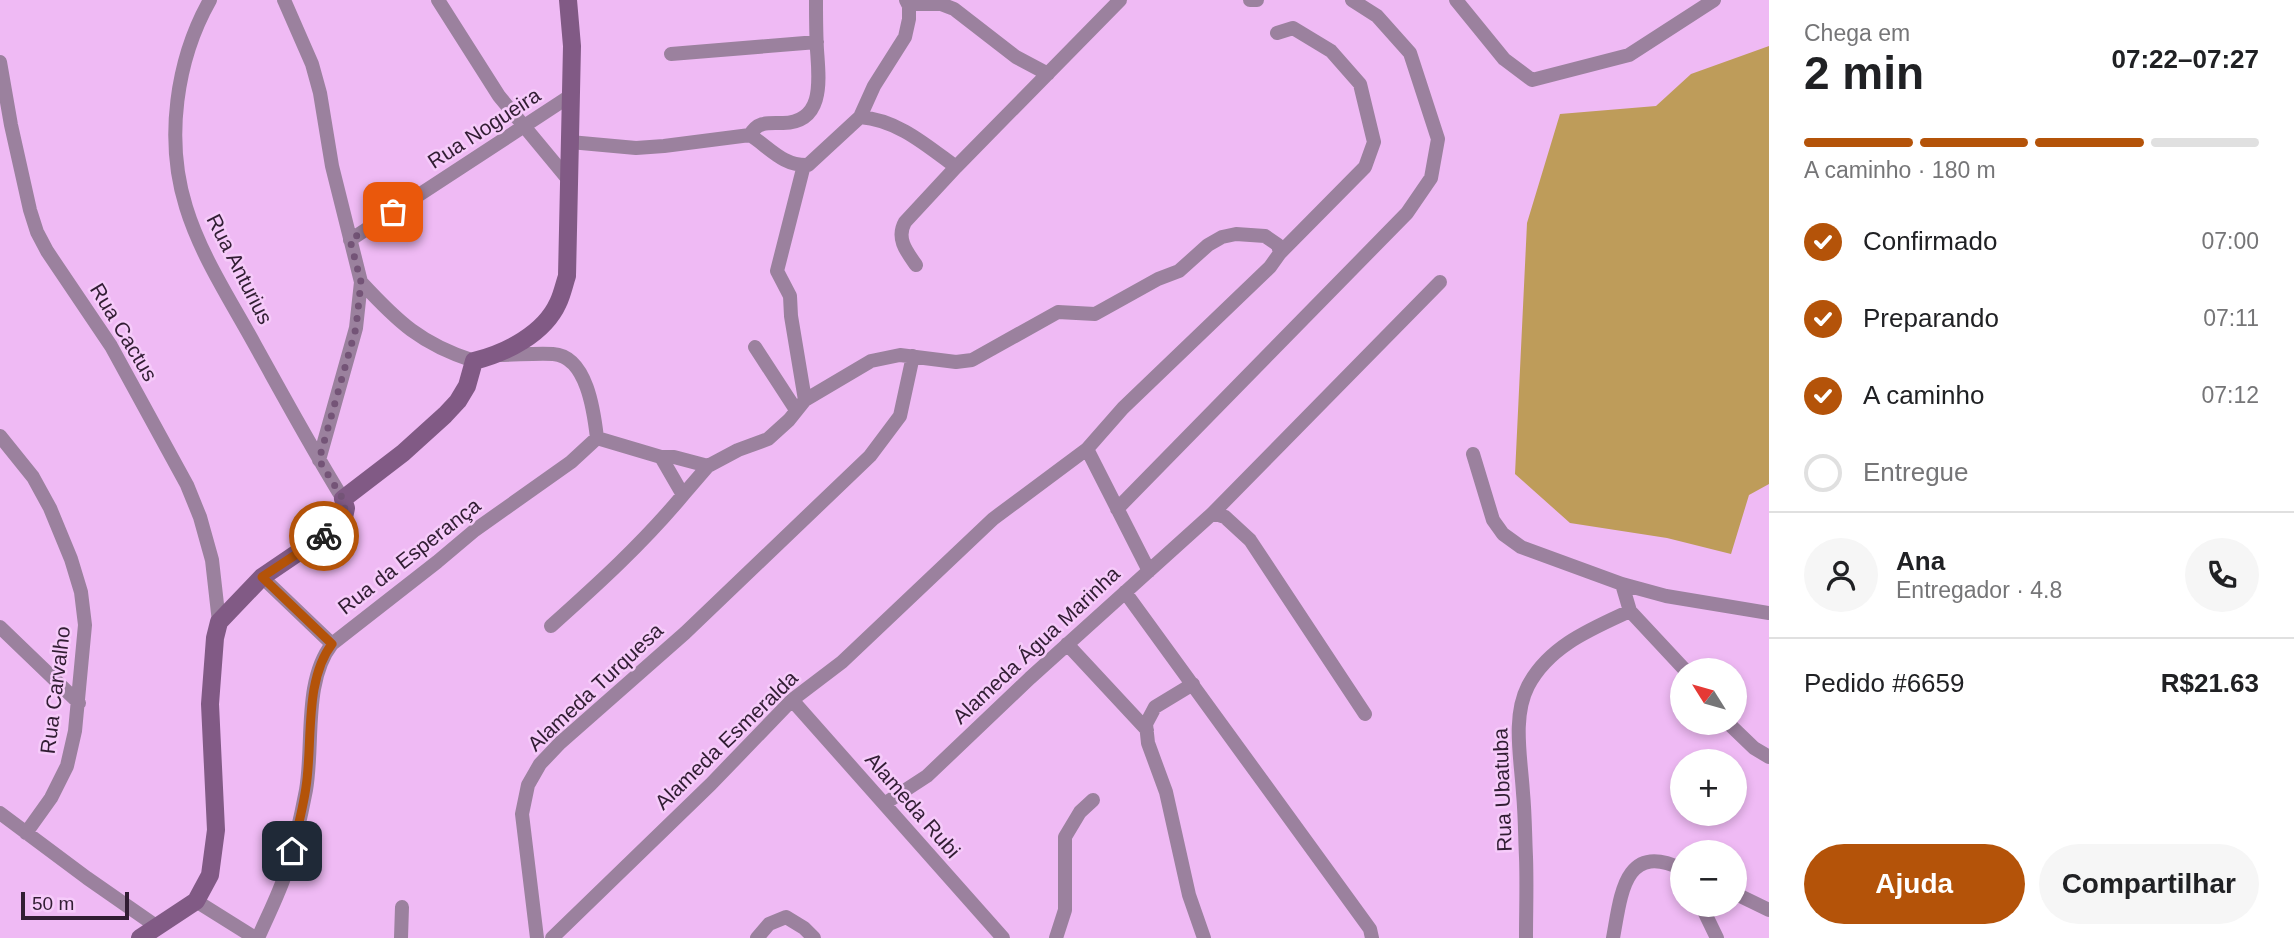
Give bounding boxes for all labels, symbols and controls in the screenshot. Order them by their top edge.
text: Chega em [1804,20,1910,46]
text: 07:22–07:27 [2112,44,2259,74]
text: 2 min [1804,47,1924,99]
street label: Rua Nogueira [423,83,545,173]
text: A caminho · 180 m [1804,157,1996,183]
pin [363,182,423,242]
icon: bag [374,193,412,231]
street label: Rua Anturius [202,210,278,328]
icon: check [1804,223,1842,261]
text: Confirmado [1863,226,1997,256]
text: 07:00 [2201,228,2259,254]
street label: Rua Cactus [86,279,162,385]
icon: check [1804,300,1842,338]
text: Preparando [1863,303,1999,333]
text: 07:11 [2203,305,2259,331]
icon: check [1804,377,1842,415]
text: A caminho [1863,380,1984,410]
text: 07:12 [2201,382,2259,408]
text: Entregue [1863,457,1969,487]
street label: Rua da Esperança [333,493,485,619]
courier [289,501,359,571]
icon: bike [305,517,343,555]
button: person [1804,538,1878,612]
button: phone [2185,538,2259,612]
text: Ana [1896,546,1945,576]
street label: Alameda Água Marinha [948,562,1124,728]
text: Entregador · 4.8 [1896,577,2062,603]
street label: Alameda Turquesa [523,618,668,756]
street label: Rua Carvalho [36,625,74,755]
north arrow [1670,658,1746,735]
map controls [1670,658,1747,917]
street label: Alameda Esmeralda [650,666,802,814]
text: Pedido #6659 [1804,668,1964,698]
text: R$21.63 [2161,668,2259,698]
street label: Rua Ubatuba [1488,727,1516,852]
street label: Alameda Rubi [861,748,965,862]
button: + [1670,749,1747,826]
pin [262,821,322,881]
icon: home [273,832,311,870]
button: − [1670,840,1747,917]
button: Ajuda [1804,844,2025,924]
button: Compartilhar [2039,844,2259,924]
scale bar [21,889,130,921]
text: 50 m [32,893,74,914]

